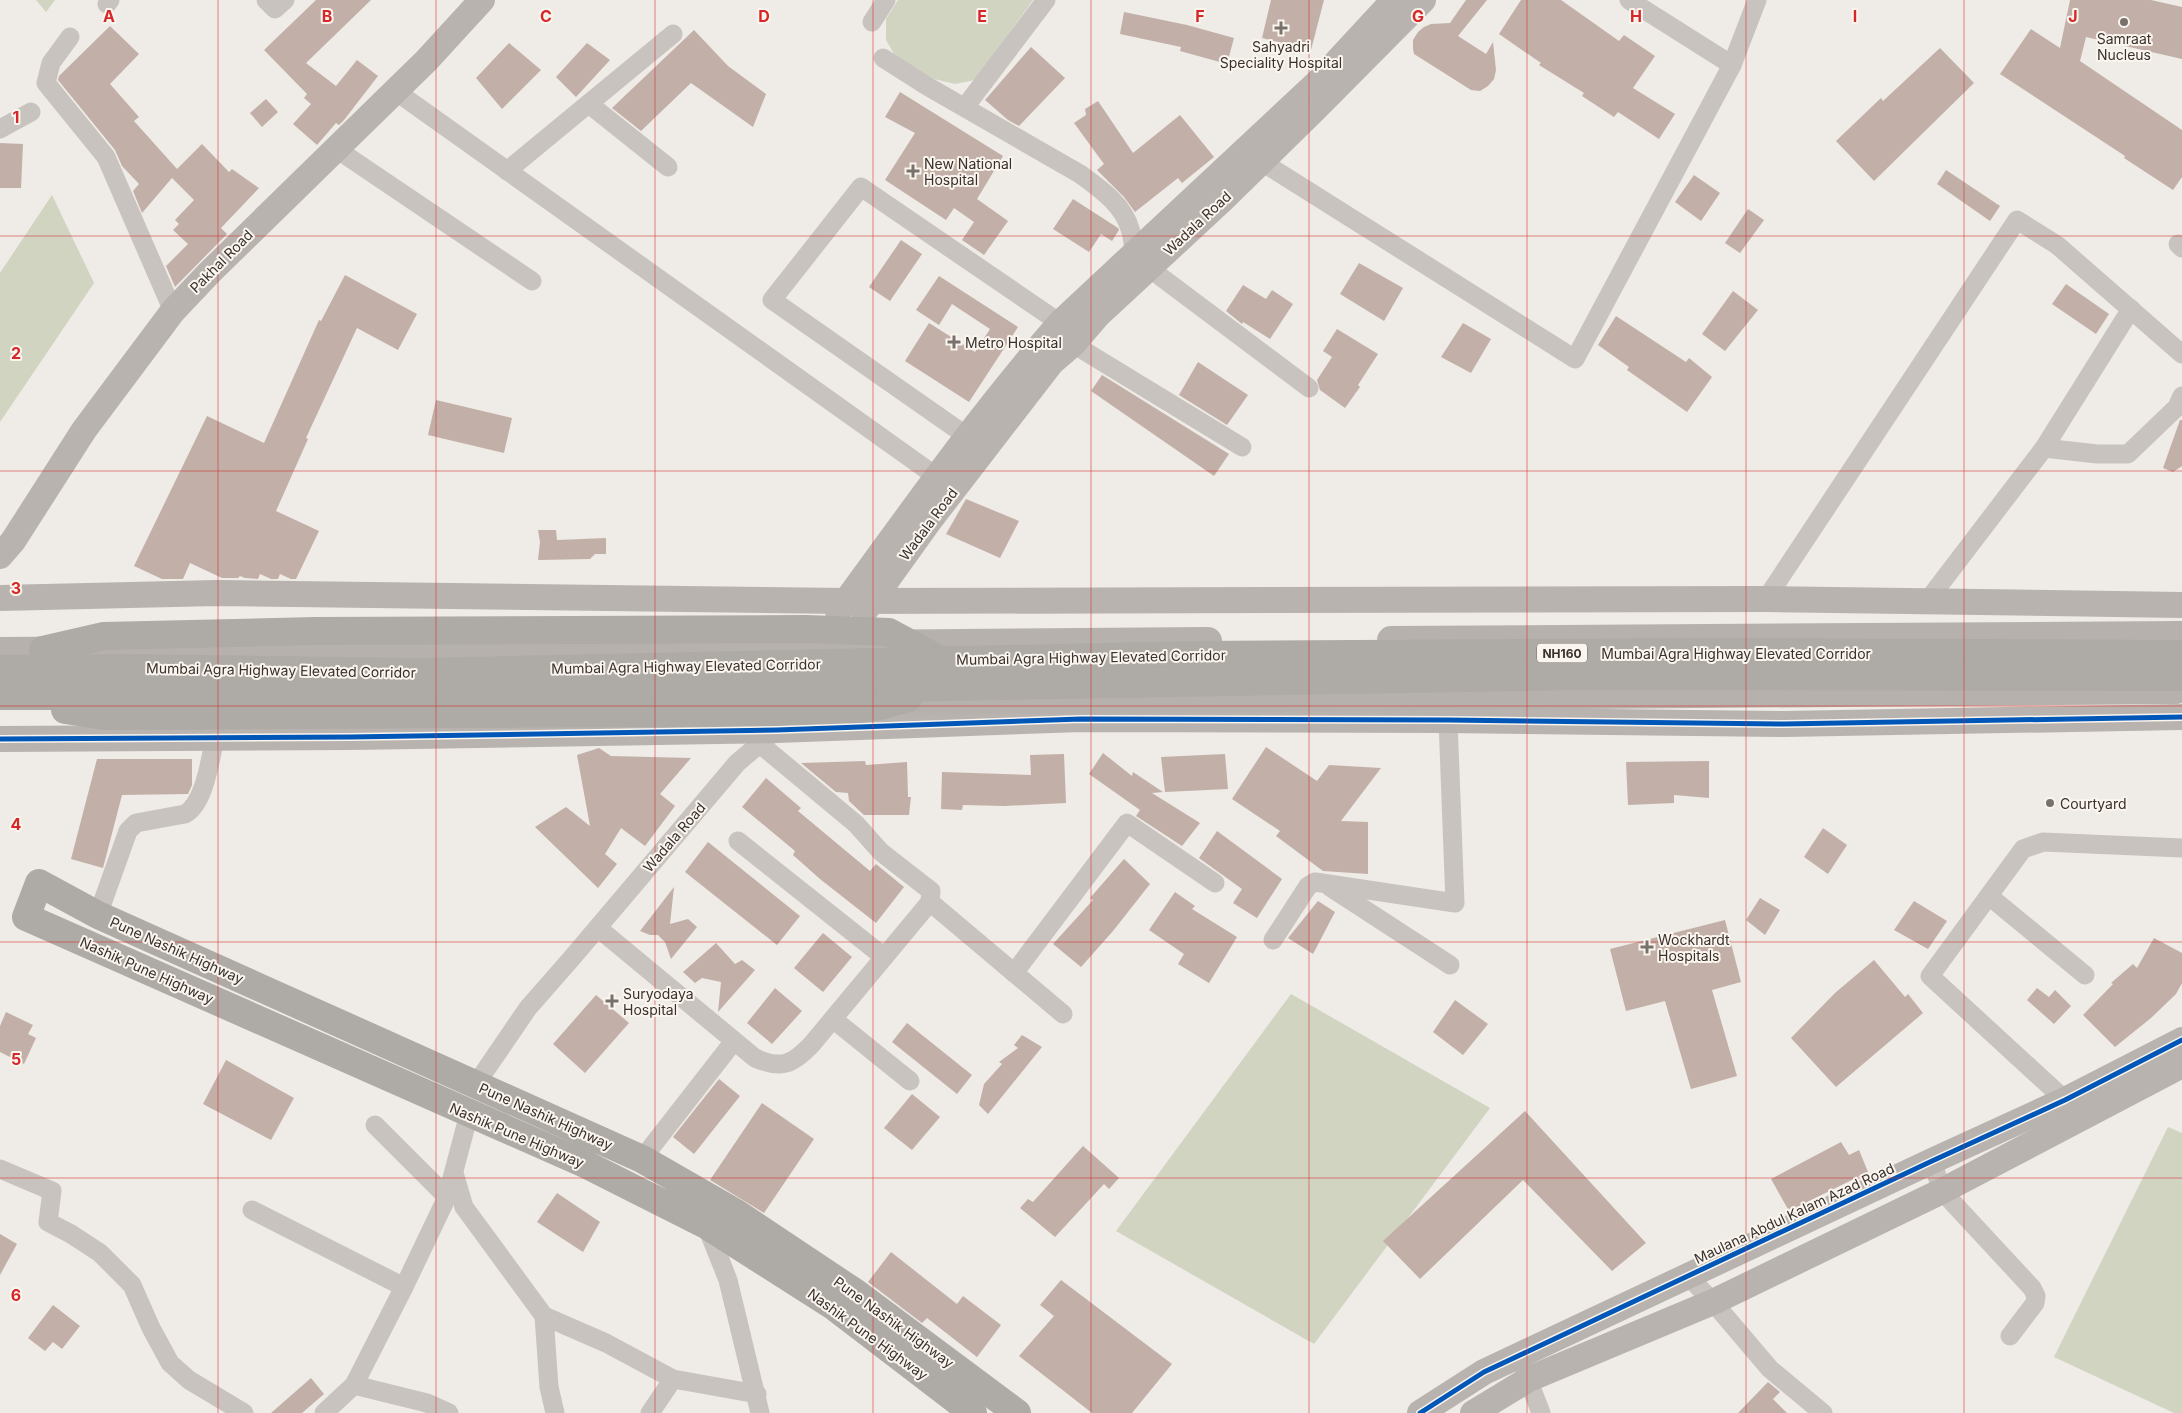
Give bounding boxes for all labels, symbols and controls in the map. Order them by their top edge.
text: A [103,6,115,26]
text: B [322,6,332,26]
text: C [540,6,552,26]
text: D [758,6,770,26]
text: E [977,6,987,26]
text: F [1195,6,1205,26]
text: G [1412,6,1424,26]
text: H [1630,6,1642,26]
text: I [1853,6,1857,26]
text: J [2068,6,2078,26]
marker: Samraat Nucleus [2118,16,2130,28]
marker: Sahyadri Speciality Hospital [1274,21,1288,35]
place label: Samraat Nucleus [2097,30,2152,63]
place label: Sahyadri Speciality Hospital [1220,38,1342,71]
text: 1 [13,107,19,127]
place label: New National Hospital [924,155,1012,188]
marker: New National Hospital [906,164,920,178]
street label: Wadala Road [1160,187,1234,259]
street label: Pakhal Road [186,226,256,296]
place label: Metro Hospital [965,334,1062,351]
marker: Metro Hospital [947,335,961,349]
text: 2 [11,343,21,363]
street label: Wadala Road [895,484,961,564]
text: 3 [11,578,21,598]
road number: NH160 [1537,644,1587,662]
street label: Mumbai Agra Highway Elevated Corridor [1601,645,1871,662]
street label: Mumbai Agra Highway Elevated Corridor [956,646,1226,668]
street label: Mumbai Agra Highway Elevated Corridor [551,655,821,677]
street label: Mumbai Agra Highway Elevated Corridor [146,659,416,681]
place label: Courtyard [2060,795,2127,812]
marker: Courtyard [2044,797,2056,809]
street label: Wadala Road [639,799,709,875]
text: 4 [11,814,22,834]
street label: Pune Nashik Highway [108,913,246,987]
place label: Wockhardt Hospitals [1658,931,1730,964]
street label: Nashik Pune Highway [78,933,216,1007]
marker: Wockhardt Hospitals [1640,940,1654,954]
place label: Suryodaya Hospital [623,985,694,1018]
marker: Suryodaya Hospital [605,994,619,1008]
text: 5 [11,1049,21,1069]
street label: Pune Nashik Highway [477,1079,615,1153]
street label: Nashik Pune Highway [447,1099,587,1171]
street label: Maulana Abdul Kalam Azad Road [1691,1159,1897,1267]
street label: Pune Nashik Highway [831,1273,957,1371]
text: 6 [11,1285,21,1305]
street label: Nashik Pune Highway [805,1285,931,1383]

